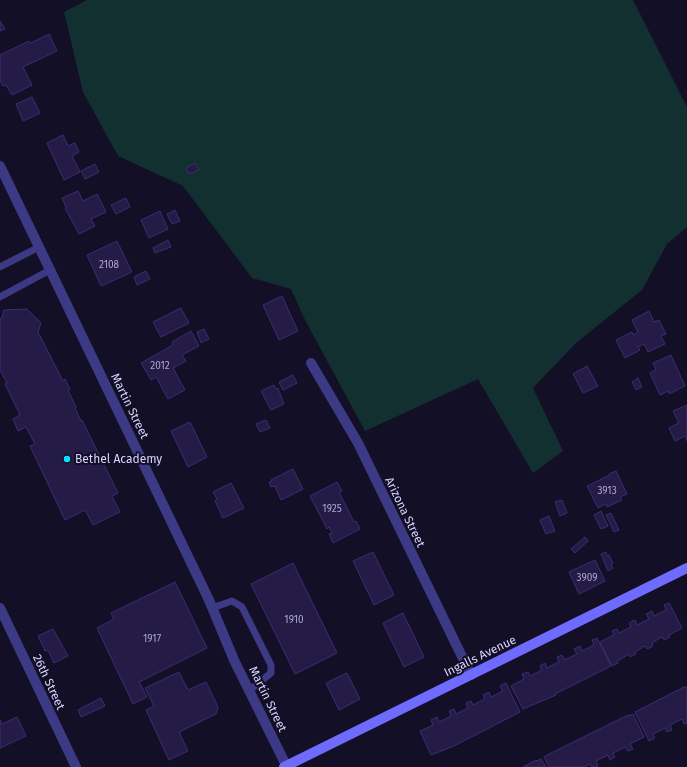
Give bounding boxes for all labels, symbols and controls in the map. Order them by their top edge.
house number: 2108 [99,259,120,271]
house number: 2012 [150,360,170,372]
street label: Martin Street [108,371,152,442]
place label: Bethel Academy [75,452,162,466]
marker: Bethel Academy [62,454,72,464]
street label: Arizona Street [382,475,428,550]
house number: 3913 [597,485,617,497]
house number: 1925 [322,503,342,515]
house number: 3909 [577,572,597,584]
house number: 1910 [284,614,304,626]
street label: Ingalls Avenue [442,632,518,680]
house number: 1917 [143,633,162,645]
street label: 26th Street [30,652,68,712]
street label: Martin Street [246,664,290,735]

